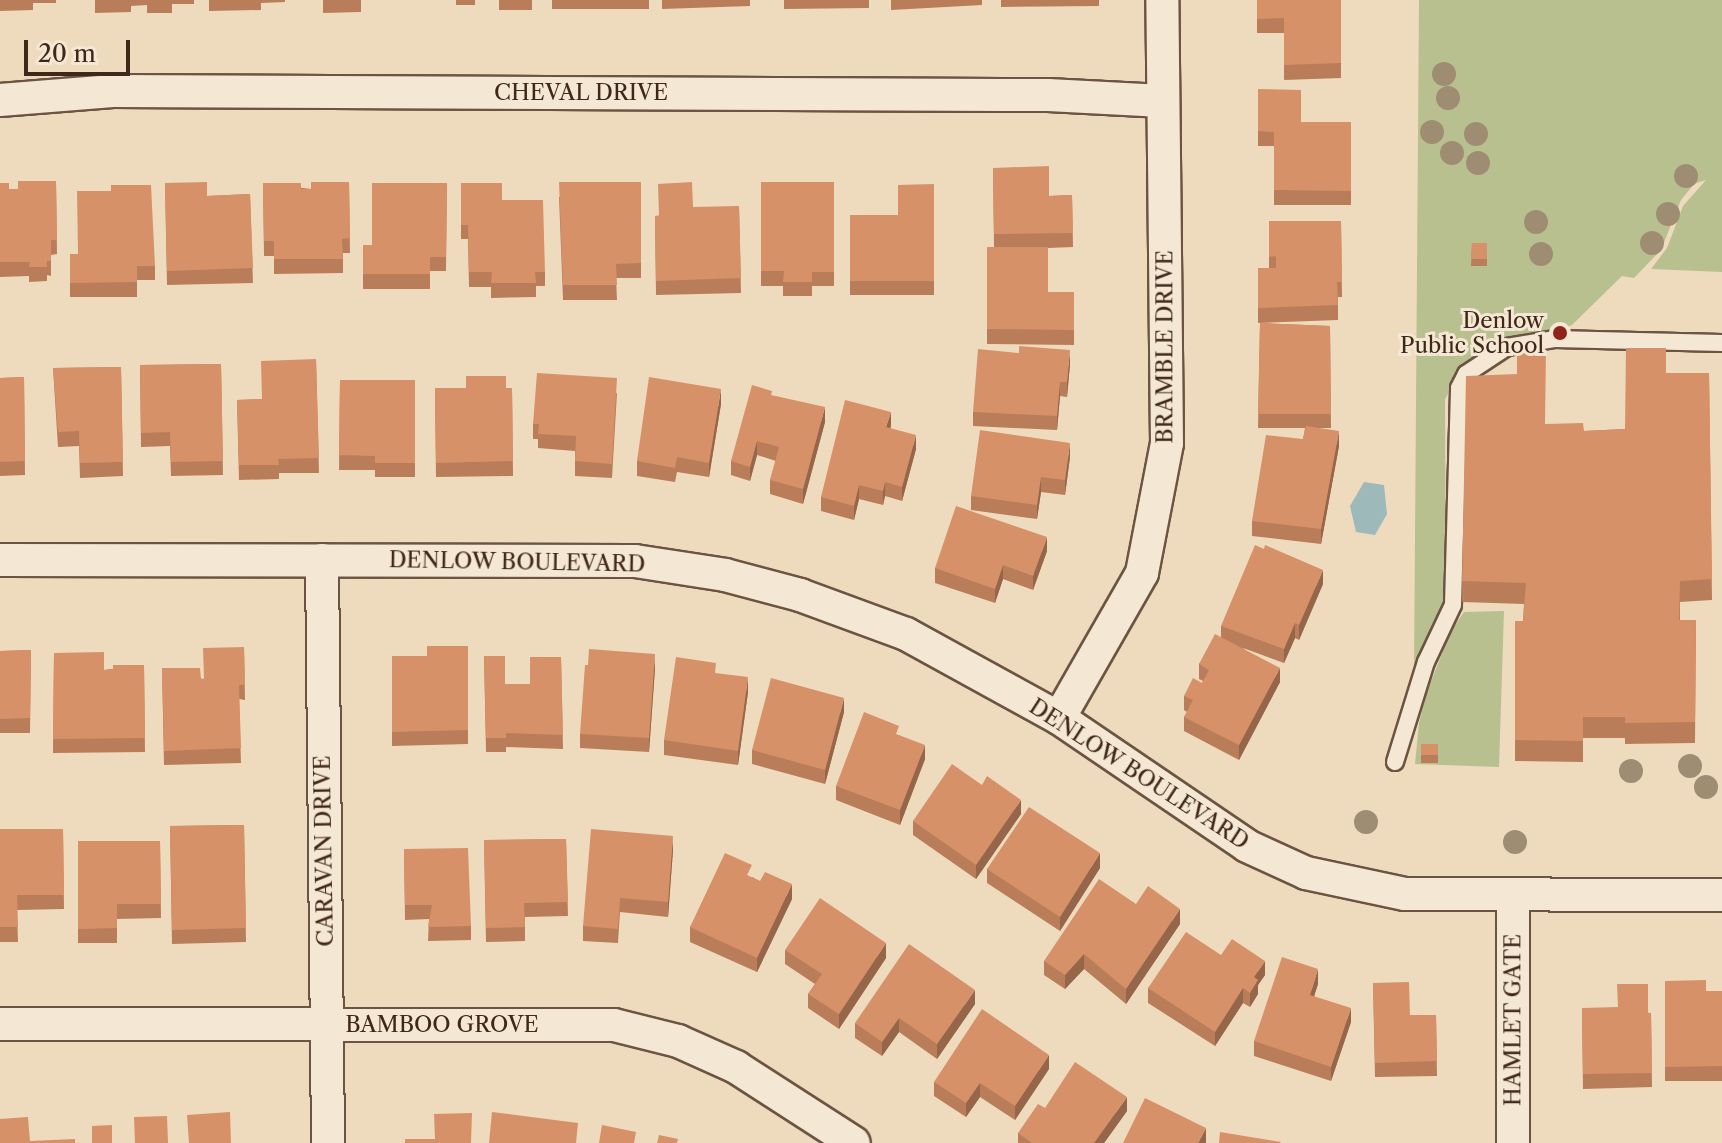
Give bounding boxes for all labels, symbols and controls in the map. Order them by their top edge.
scale bar [28,24,134,74]
text: 20 m [38,39,96,68]
street label: CHEVAL DRIVE [494,80,668,106]
street label: BRAMBLE DRIVE [1152,250,1178,444]
place label: Denlow Public School [1400,307,1544,358]
marker: Denlow Public School [1551,324,1569,342]
street label: DENLOW BOULEVARD [388,547,646,577]
street label: DENLOW BOULEVARD [1024,693,1254,855]
street label: CARAVAN DRIVE [309,755,339,947]
street label: HAMLET GATE [1500,934,1526,1106]
street label: BAMBOO GROVE [345,1012,539,1038]

